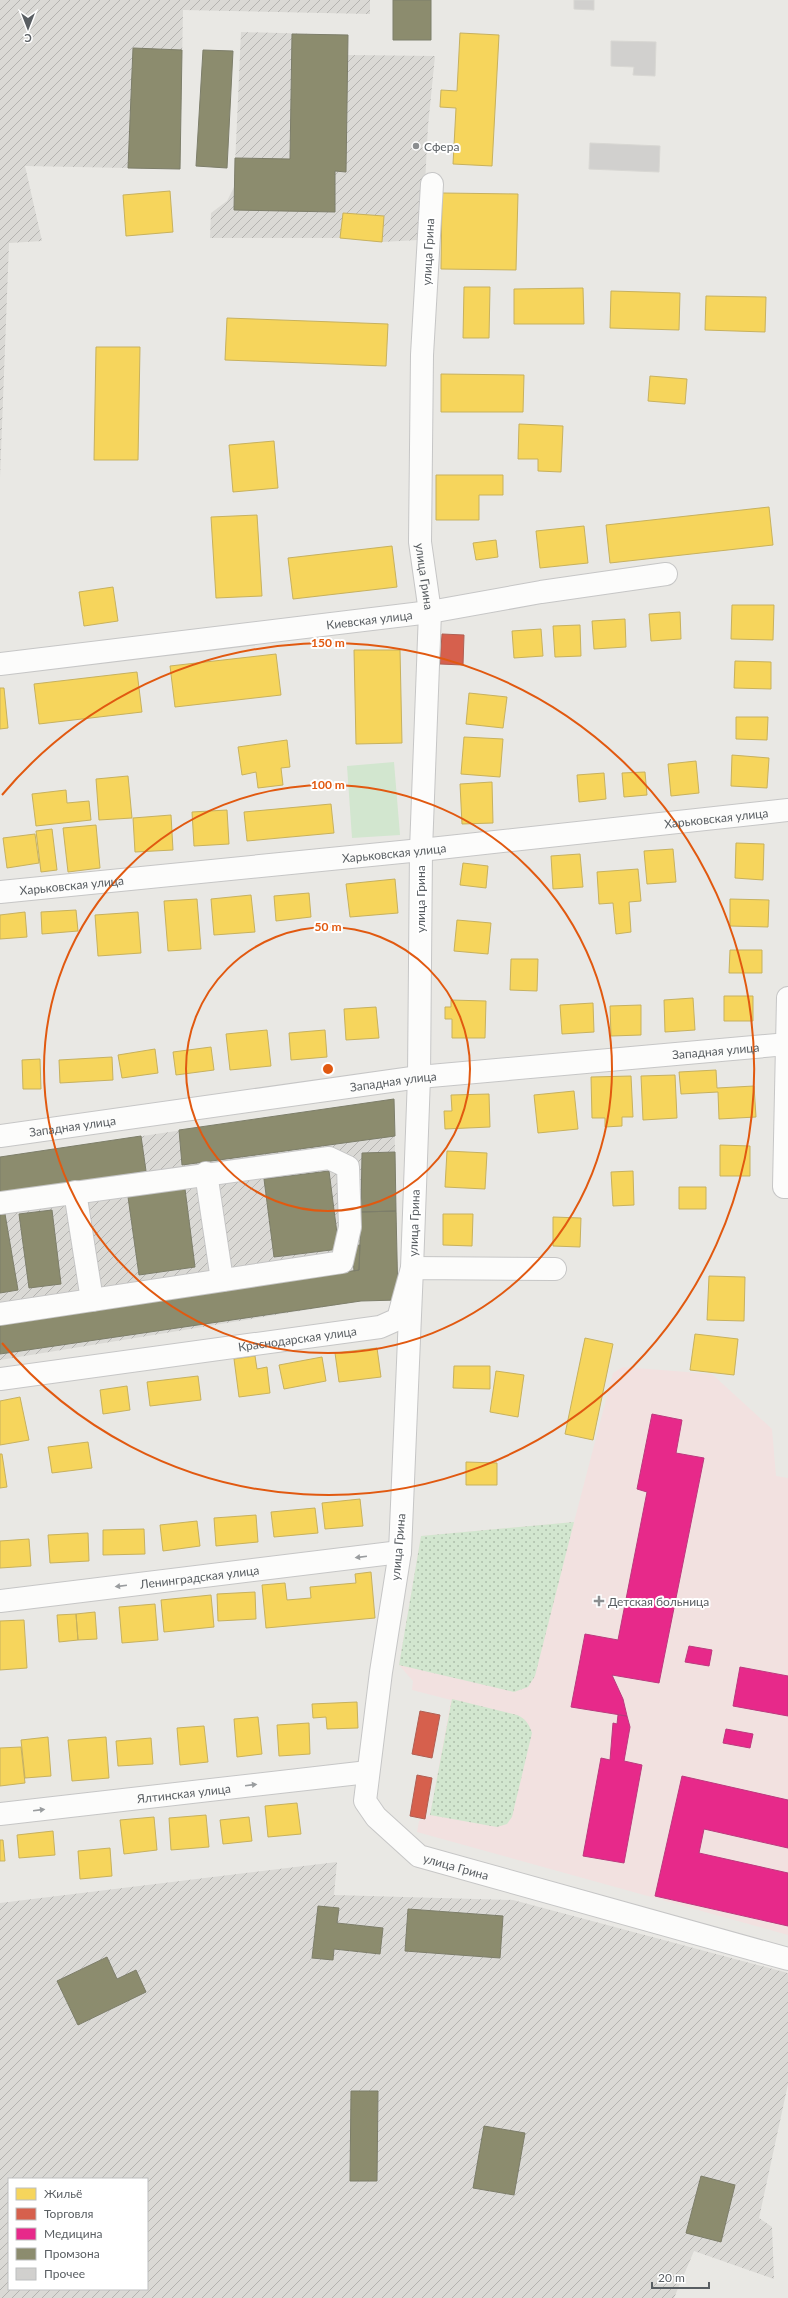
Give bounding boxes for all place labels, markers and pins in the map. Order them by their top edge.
place label: Сфера [424,139,459,154]
marker: Сфера [411,141,421,151]
centre of rings [321,1062,335,1076]
place label: Детская больница [608,1594,709,1609]
marker: Детская больница [593,1595,605,1607]

